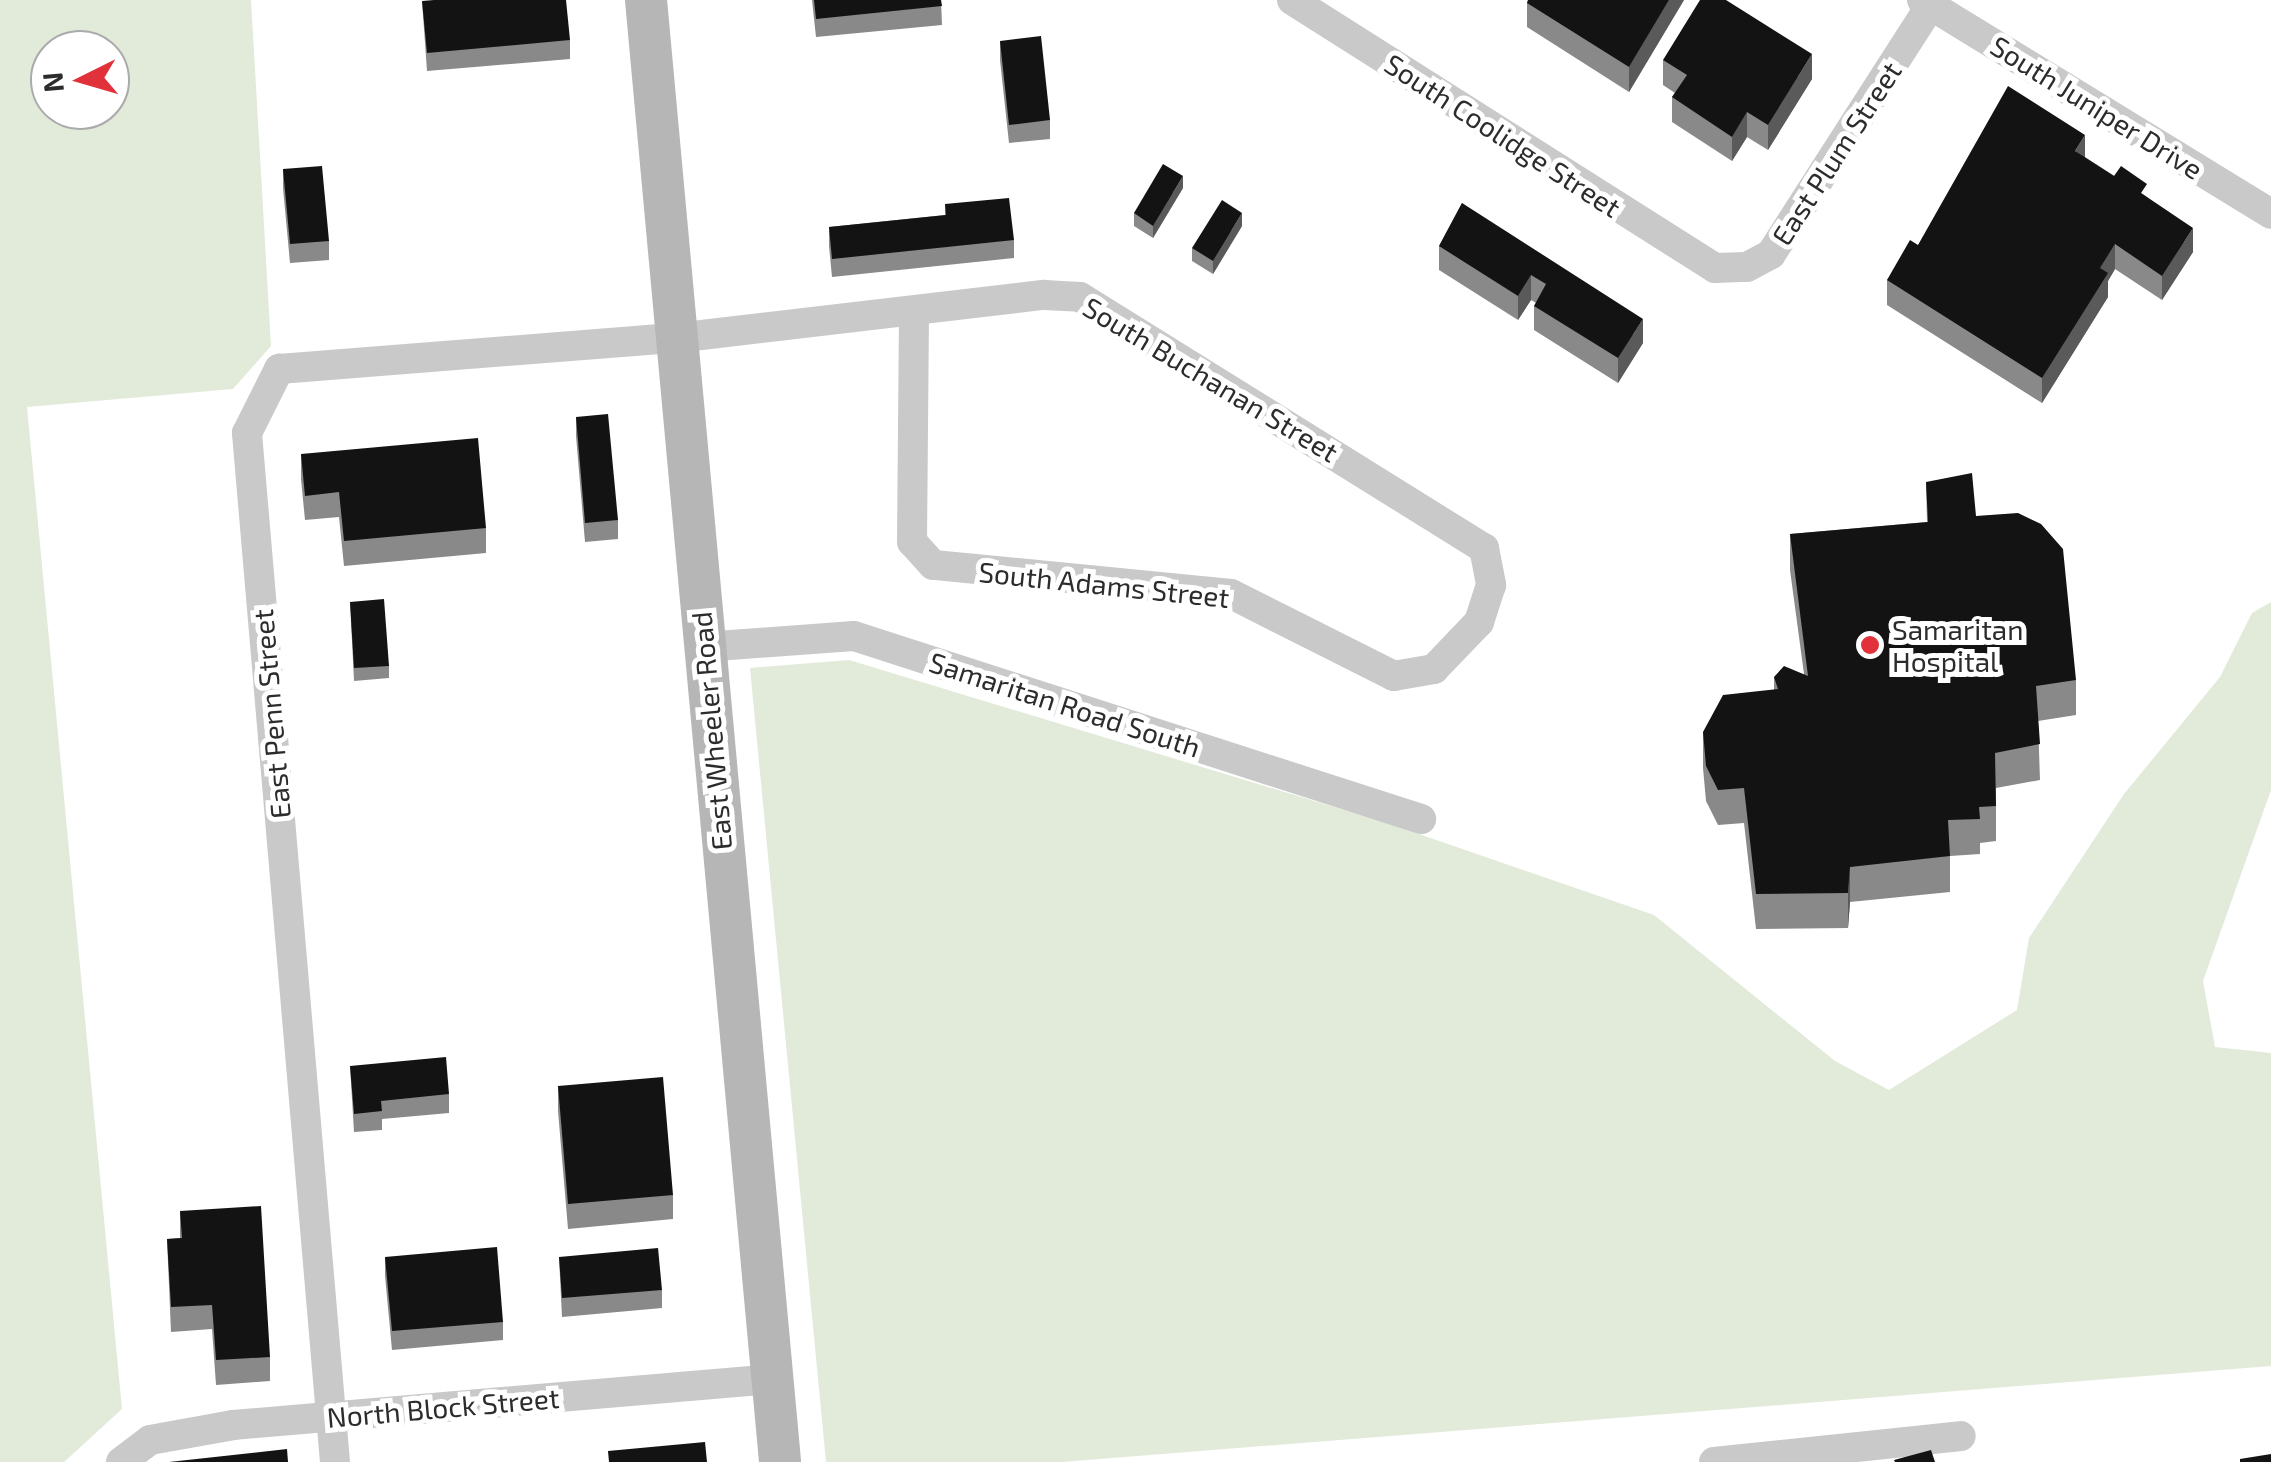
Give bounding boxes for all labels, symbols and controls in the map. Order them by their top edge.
street label: South Juniper Drive [1984,28,2210,186]
north arrow [30,30,130,130]
street label: South Coolidge Street [1379,46,1627,224]
street label: East Plum Street [1764,55,1908,251]
text: N [34,71,70,94]
street label: South Buchanan Street [1077,290,1345,468]
street label: South Adams Street [977,554,1231,614]
street label: East Penn Street [245,608,297,820]
street label: East Wheeler Road [684,610,738,852]
place label: Samaritan Hospital [1892,612,2023,678]
marker: Samaritan Hospital [1857,632,1883,658]
street label: Samaritan Road South [925,644,1205,764]
street label: North Block Street [325,1380,561,1434]

